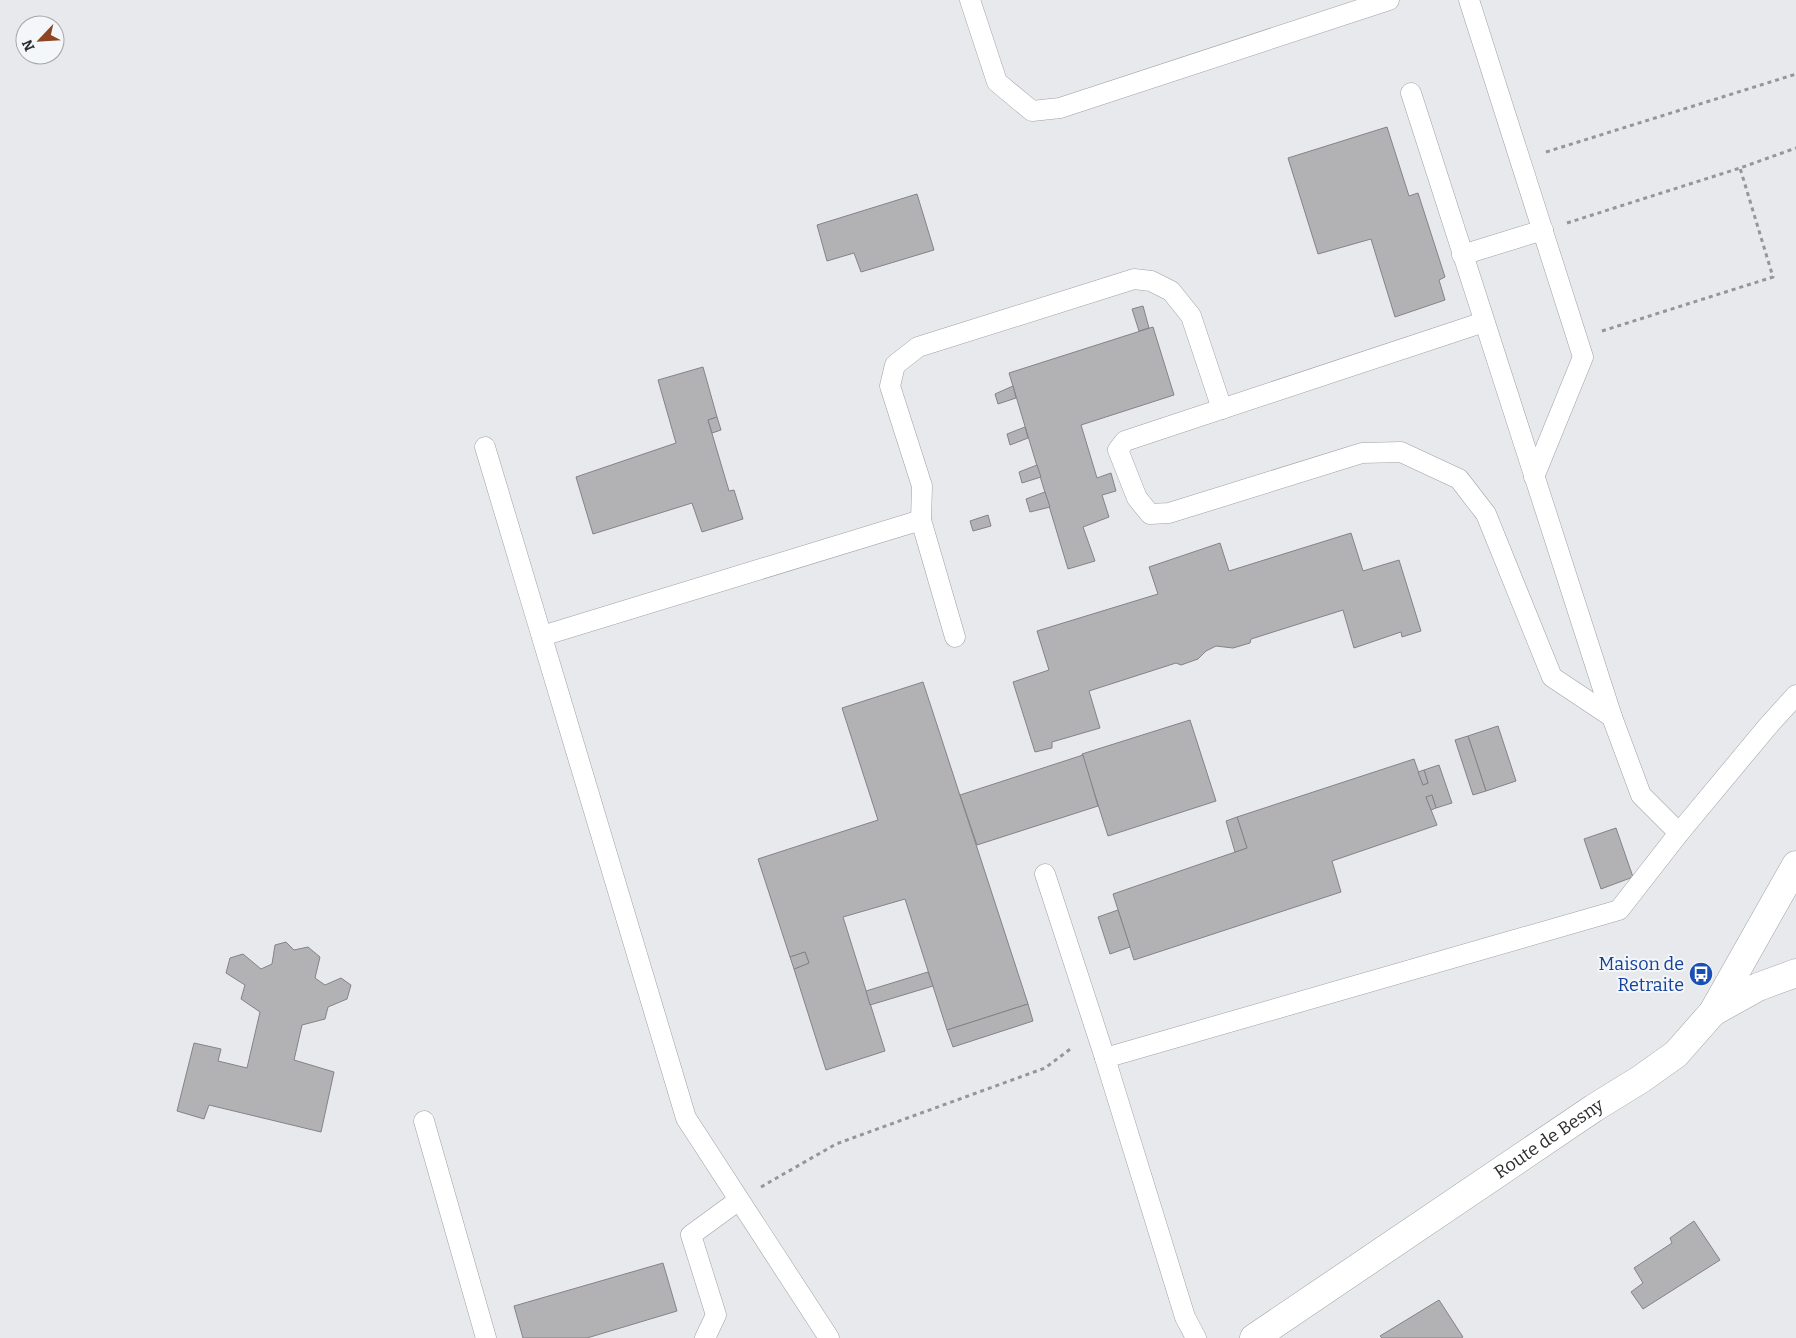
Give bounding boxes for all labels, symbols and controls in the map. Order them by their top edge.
north arrow [15,15,65,65]
text: N [19,37,39,54]
place label: Maison de Retraite [1599,953,1684,996]
bus stop icon: Maison de Retraite [1688,961,1714,987]
street label: Route de Besny [1490,1094,1608,1183]

